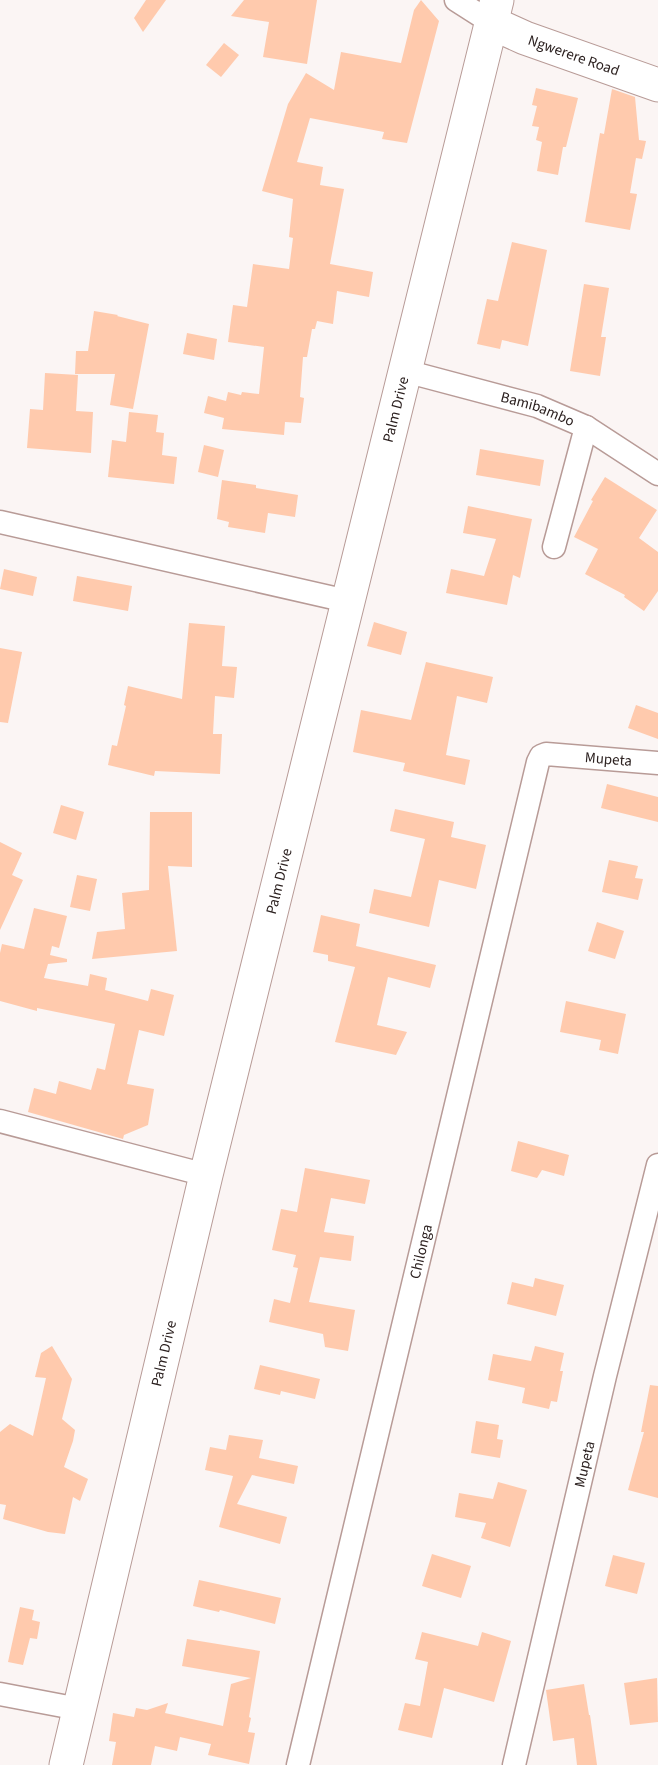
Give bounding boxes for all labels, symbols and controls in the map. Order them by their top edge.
street label: Ngwerere Road [525,30,622,82]
street label: Palm Drive [378,374,414,445]
street label: Bamibambo [498,387,578,432]
street label: Mupeta [584,747,633,772]
street label: Palm Drive [261,846,298,917]
street label: Chilonga [405,1222,438,1281]
street label: Palm Drive [146,1318,182,1389]
street label: Mupeta [569,1439,600,1490]

